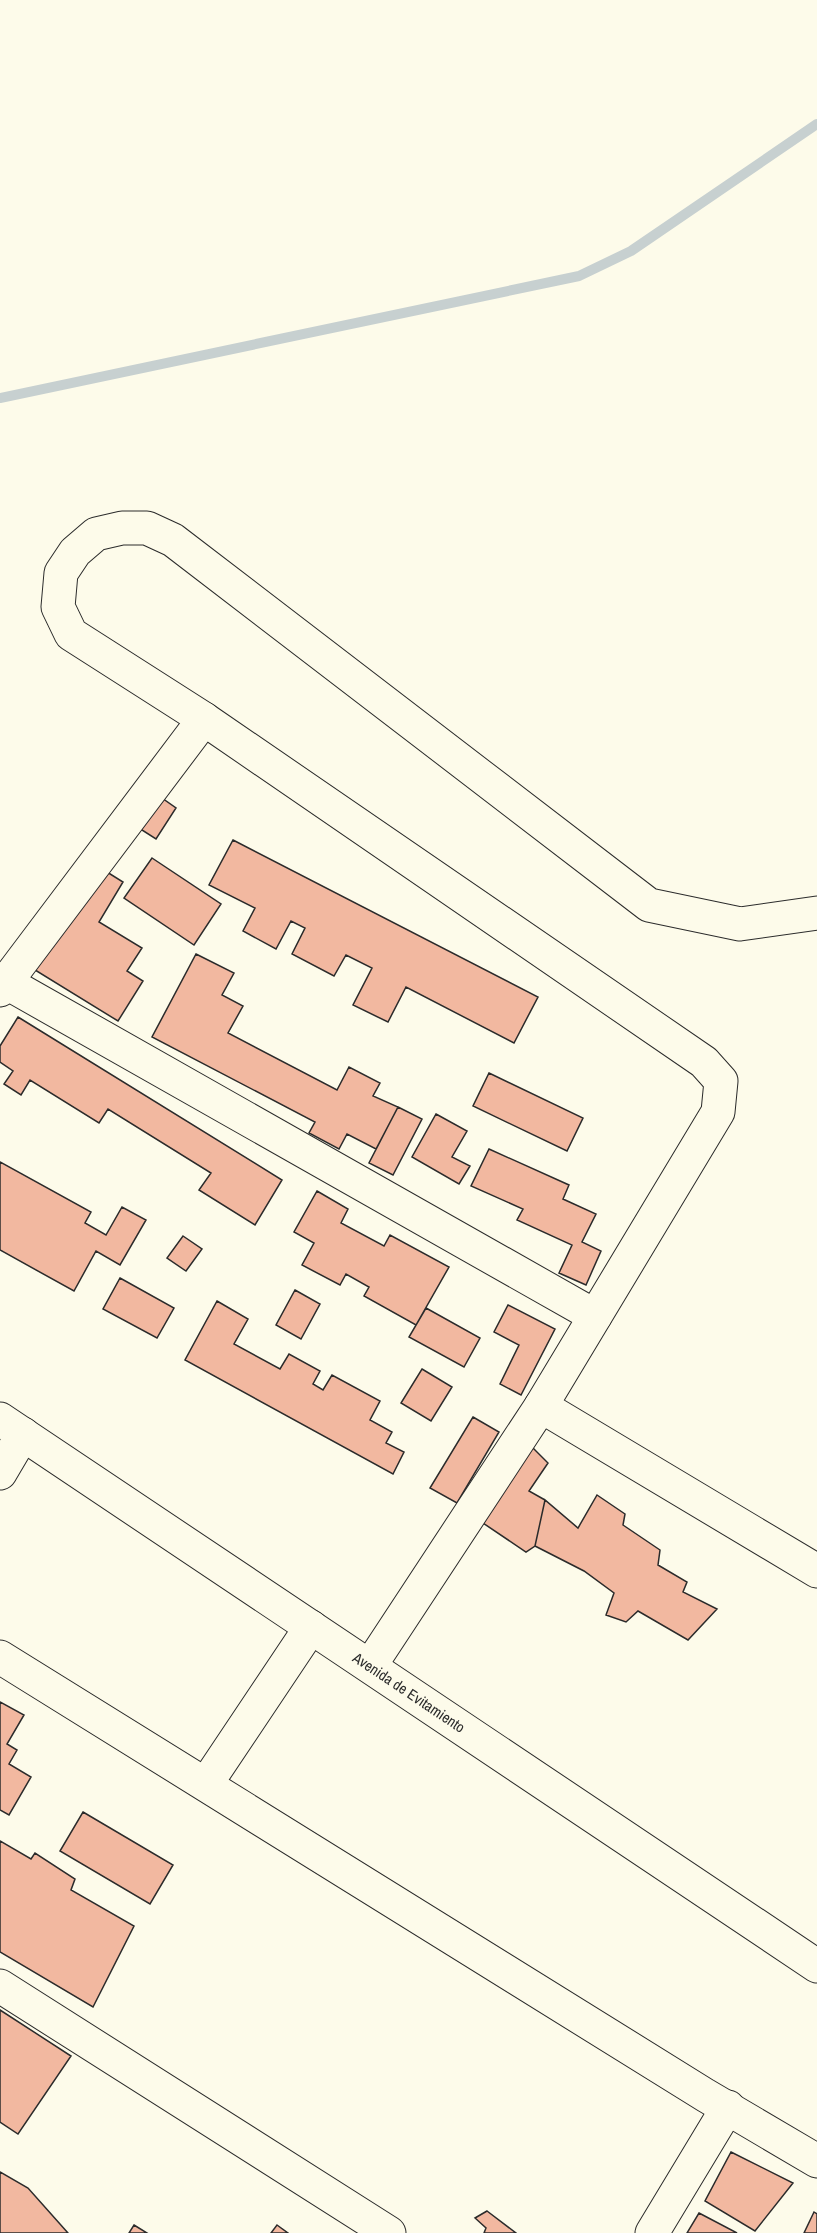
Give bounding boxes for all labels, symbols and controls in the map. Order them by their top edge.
street label: Avenida de Evitamiento [348,1647,470,1738]

